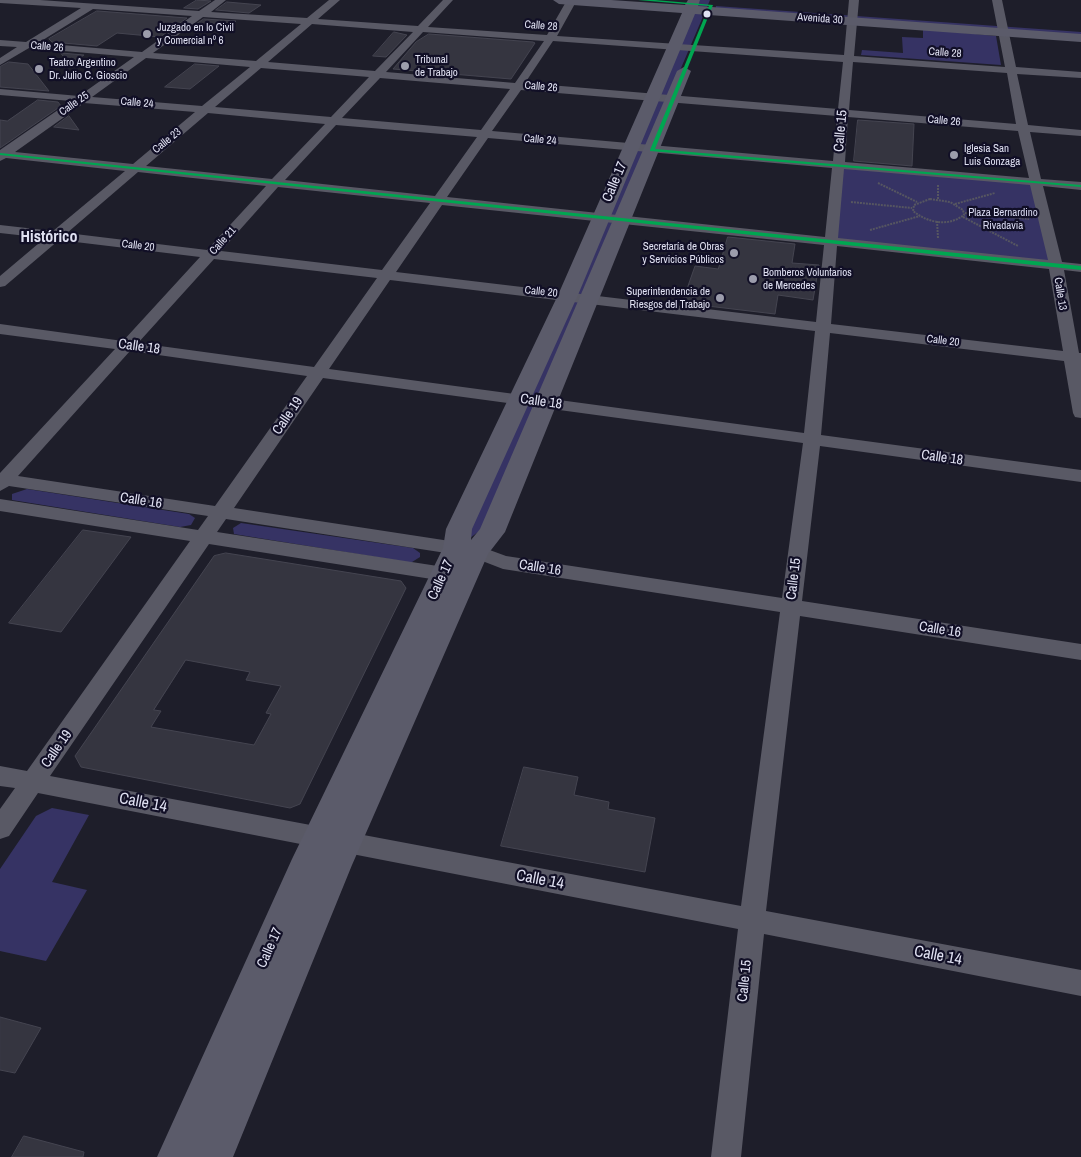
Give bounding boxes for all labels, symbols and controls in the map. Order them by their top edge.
unlabelled marker [702,9,712,19]
street label: Avenida 30 [797,11,843,27]
street label: Calle 28 [524,18,558,34]
place label: Juzgado en lo Civil y Comercial nº 6 [157,21,234,47]
marker: Juzgado en lo Civil y Comercial nº 6 [141,28,153,40]
street label: Calle 26 [30,39,64,55]
street label: Calle 28 [928,45,962,61]
place label: Tribunal de Trabajo [415,53,458,79]
place label: Teatro Argentino Dr. Julio C. Gioscio [49,56,127,82]
marker: Tribunal de Trabajo [399,60,411,72]
marker: Teatro Argentino Dr. Julio C. Gioscio [33,63,45,75]
street label: Calle 26 [524,79,558,95]
street label: Calle 25 [57,89,91,119]
street label: Calle 24 [120,95,154,111]
street label: Calle 15 [831,109,851,153]
street label: Calle 26 [927,113,961,129]
street label: Calle 23 [150,125,184,157]
street label: Calle 24 [523,132,557,148]
place label: Iglesia San Luis Gonzaga [964,142,1020,168]
marker: Iglesia San Luis Gonzaga [948,149,960,161]
street label: Calle 17 [599,159,631,205]
park label: Plaza Bernardino Rivadavia [968,206,1038,232]
street label: Calle 21 [207,224,239,258]
district label: Histórico [21,228,77,248]
street label: Calle 20 [121,237,155,255]
place label: Secretaría de Obras y Servicios Públicos [642,240,724,266]
marker: Secretaría de Obras y Servicios Públicos [728,247,740,259]
place label: Bomberos Voluntarios de Mercedes [763,266,852,292]
marker: Bomberos Voluntarios de Mercedes [747,273,759,285]
street label: Calle 13 [1051,277,1069,311]
street label: Calle 20 [524,284,558,300]
place label: Superintendencia de Riesgos del Trabajo [626,285,710,311]
marker: Superintendencia de Riesgos del Trabajo [714,292,726,304]
street label: Calle 20 [926,332,960,350]
street label: Calle 18 [117,336,161,358]
street label: Calle 18 [519,391,563,413]
street label: Calle 19 [269,394,307,438]
street label: Calle 18 [920,447,964,469]
street label: Calle 16 [119,489,163,513]
street label: Calle 16 [518,556,562,580]
street label: Calle 17 [424,557,458,603]
street label: Calle 15 [783,557,805,601]
street label: Calle 16 [918,618,962,642]
street label: Calle 19 [38,727,76,771]
street label: Calle 14 [118,789,168,817]
street label: Calle 14 [515,866,565,894]
street label: Calle 17 [254,925,286,971]
street label: Calle 14 [913,942,963,970]
street label: Calle 15 [734,959,756,1003]

